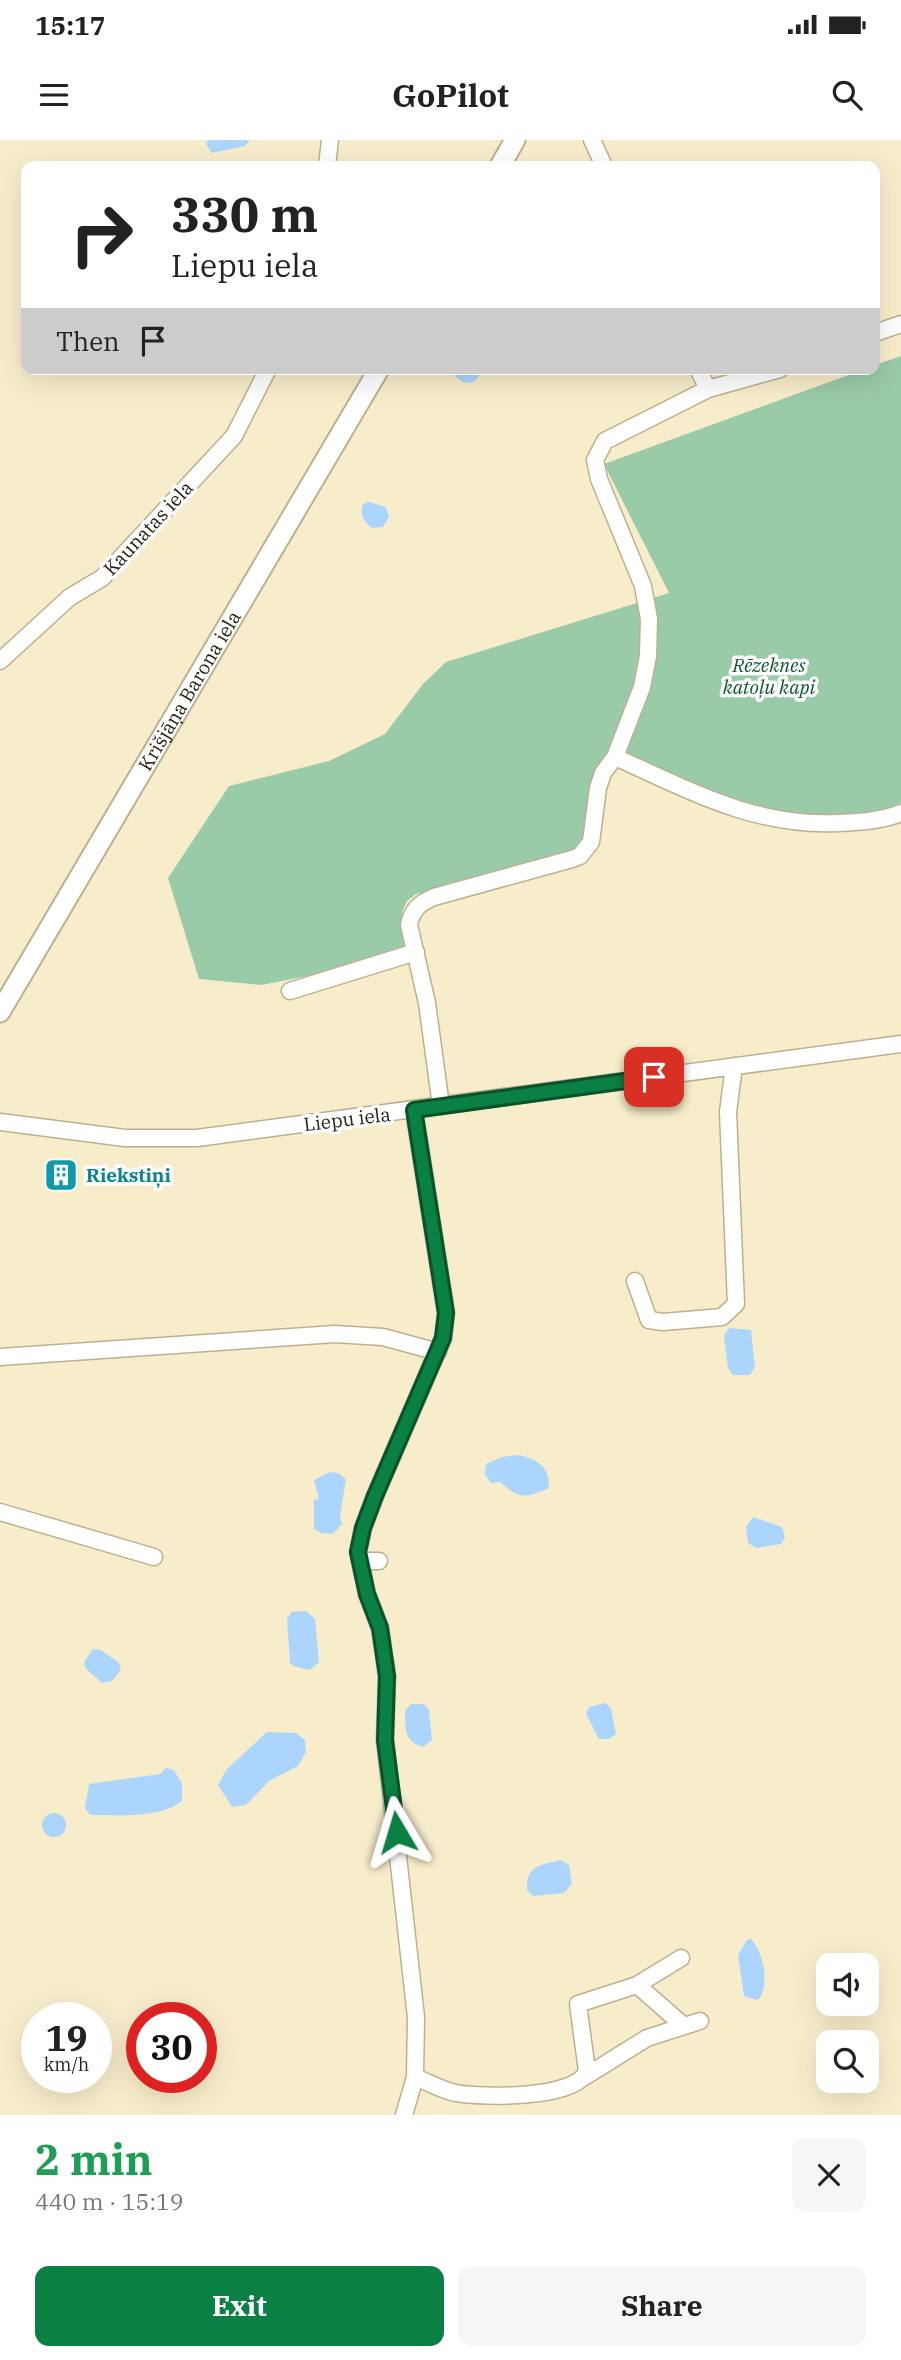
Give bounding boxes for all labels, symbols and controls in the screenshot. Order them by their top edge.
text: 15:17 [35,8,105,42]
text: GoPilot [392,74,509,116]
icon: menu [35,76,73,114]
icon: search [828,76,866,114]
text: 330 m [171,182,318,245]
icon: right [56,189,147,280]
text: Liepu iela [171,244,318,286]
icon: arrive [134,322,172,360]
text: Then [56,324,120,358]
street label: Kaunatas iela [98,476,198,580]
street label: Krišjāņa Barona iela [133,606,246,775]
park label: Rēzeknes katoļu kapi [723,653,816,699]
pin [624,1047,684,1107]
icon: arrive [635,1058,673,1096]
street label: Liepu iela [302,1102,392,1136]
building icon: Riekstiņi [42,1156,80,1194]
place label: Riekstiņi [86,1163,171,1188]
position arrow [360,1795,434,1869]
map controls [816,1953,879,2093]
button: sound [816,1953,879,2016]
speed limit sign: 30 [126,2002,217,2093]
text: 19 [45,2015,88,2061]
button: search [816,2030,879,2093]
text: km/h [44,2053,89,2076]
text: 2 min [35,2132,153,2187]
button: close [792,2138,866,2212]
text: 440 m · 15:19 [35,2186,184,2216]
button: Exit [35,2266,444,2346]
button: Share [458,2266,866,2346]

